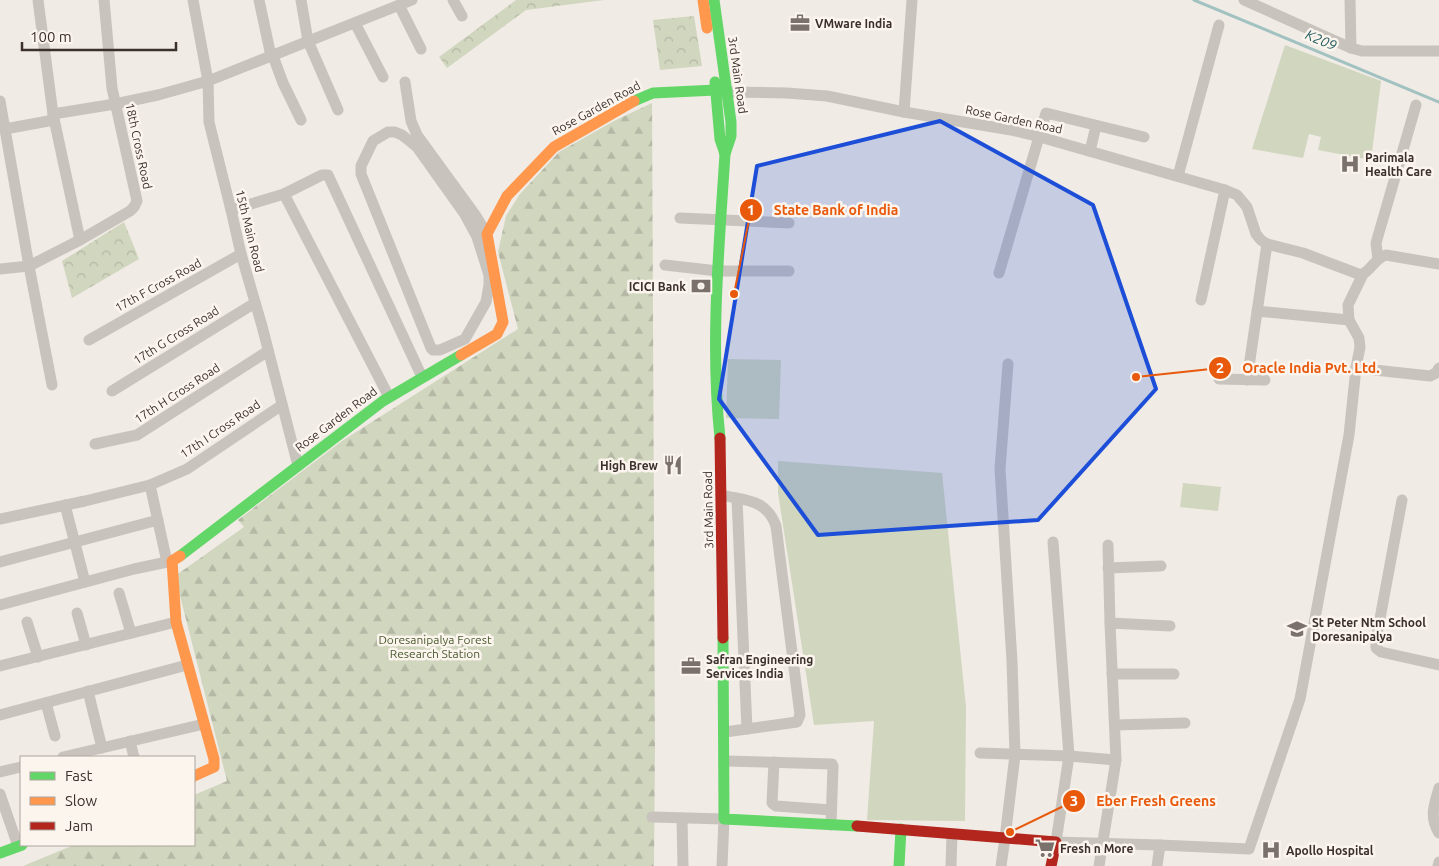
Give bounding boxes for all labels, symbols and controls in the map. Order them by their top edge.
office icon: VMware India [789,12,811,34]
place label: VMware India [815,17,892,30]
scale bar [22,20,176,52]
water label: K209 [1303,26,1339,54]
text: 100 m [30,28,72,45]
street label: 3rd Main Road [726,36,750,114]
street label: Rose Garden Road [550,78,642,138]
street label: 18th Cross Road [124,102,154,190]
street label: Rose Garden Road [964,102,1064,136]
place label: Parimala Health Care [1365,151,1432,178]
hospital icon: Parimala Health Care [1339,153,1361,175]
street label: 15th Main Road [233,188,267,274]
callout: State Bank of India [738,195,908,224]
text: 1 [747,201,755,218]
text: State Bank of India [774,202,898,218]
street label: 17th F Cross Road [113,256,203,314]
bank icon: ICICI Bank [690,275,712,297]
place label: ICICI Bank [629,280,686,293]
street label: 17th G Cross Road [131,303,221,367]
callout: Oracle India Pvt. Ltd. [1207,354,1390,383]
text: 2 [1216,359,1224,376]
text: Oracle India Pvt. Ltd. [1242,360,1380,376]
street label: 17th H Cross Road [132,361,222,425]
street label: Rose Garden Road [293,384,379,454]
street label: 17th I Cross Road [178,397,262,461]
restaurant icon: High Brew [662,454,684,476]
place label: High Brew [600,459,659,472]
street label: 3rd Main Road [701,471,715,549]
place label: St Peter Ntm School Doresanipalya [1312,616,1426,643]
school or university icon: St Peter Ntm School Doresanipalya [1286,618,1308,640]
park label: Doresanipalya Forest Research Station [378,633,492,660]
place label: Safran Engineering Services India [706,653,813,680]
office icon: Safran Engineering Services India [680,655,702,677]
legend [20,756,195,846]
text: Fast [65,767,93,784]
callout: Eber Fresh Greens [1062,786,1226,815]
text: Slow [65,792,98,809]
text: 3 [1070,792,1078,809]
text: Eber Fresh Greens [1096,793,1216,809]
text: Jam [65,817,93,834]
supermarket icon: Fresh n More [1034,837,1056,859]
hospital icon: Apollo Hospital [1260,839,1282,861]
place label: Fresh n More [1060,842,1133,855]
place label: Apollo Hospital [1286,844,1374,857]

